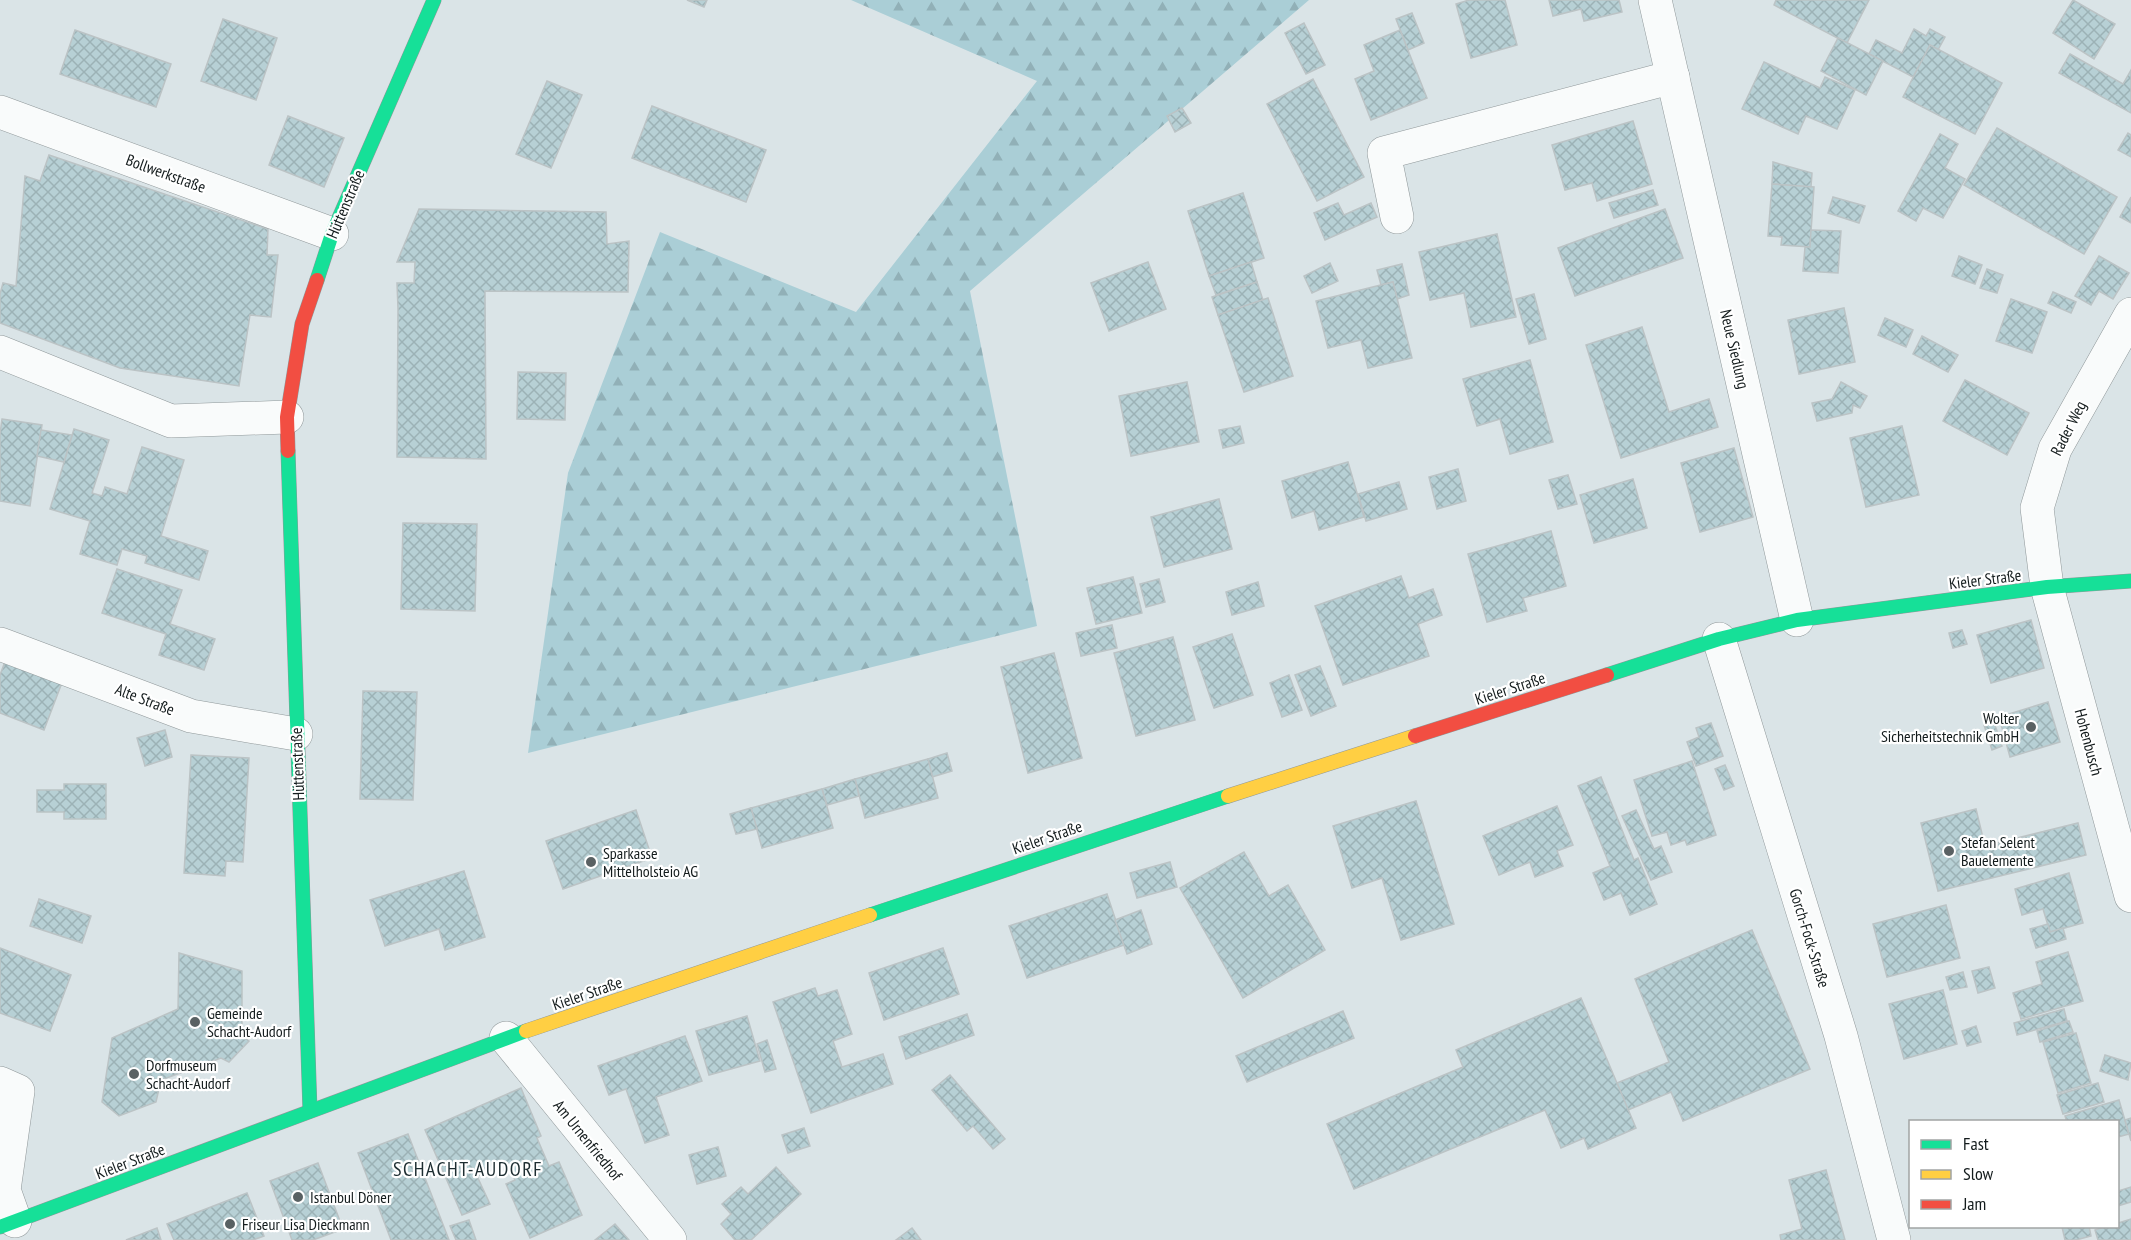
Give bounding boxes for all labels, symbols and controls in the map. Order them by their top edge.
street label: Bollwerkstraße [123,149,209,197]
street label: Hüttenstraße [322,167,368,241]
street label: Neue Siedlung [1716,307,1754,391]
street label: Rader Weg [2046,397,2090,459]
street label: Kieler Straße [1948,565,2022,593]
street label: Kieler Straße [1472,667,1548,709]
street label: Alte Straße [112,679,178,719]
street label: Hohenbusch [2071,706,2107,778]
place label: Wolter Sicherheitstechnik GmbH [1881,708,2020,746]
marker: Wolter Sicherheitstechnik GmbH [2024,720,2038,734]
street label: Hüttenstraße [286,727,308,801]
street label: Kieler Straße [1009,816,1085,858]
place label: Stefan Selent Bauelemente [1961,832,2035,870]
place label: Sparkasse Mittelholsteio AG [603,843,698,881]
marker: Stefan Selent Bauelemente [1942,844,1956,858]
marker: Sparkasse Mittelholsteio AG [584,855,598,869]
street label: Gorch-Fock-Straße [1785,886,1835,990]
street label: Kieler Straße [549,972,625,1014]
place label: Gemeinde Schacht-Audorf [207,1003,292,1041]
marker: Gemeinde Schacht-Audorf [188,1015,202,1029]
place label: Dorfmuseum Schacht-Audorf [146,1055,231,1093]
marker: Dorfmuseum Schacht-Audorf [127,1067,141,1081]
street label: Am Urnenfriedhof [549,1096,627,1185]
legend [1909,1120,2119,1228]
text: Fast [1963,1132,1989,1155]
street label: Kieler Straße [93,1139,167,1183]
district label: SCHACHT-AUDORF [393,1156,543,1182]
text: Slow [1963,1162,1994,1185]
place label: Istanbul Döner [310,1187,392,1207]
marker: Istanbul Döner [291,1190,305,1204]
text: Jam [1962,1192,1986,1215]
place label: Friseur Lisa Dieckmann [242,1214,370,1234]
marker: Friseur Lisa Dieckmann [223,1217,237,1231]

